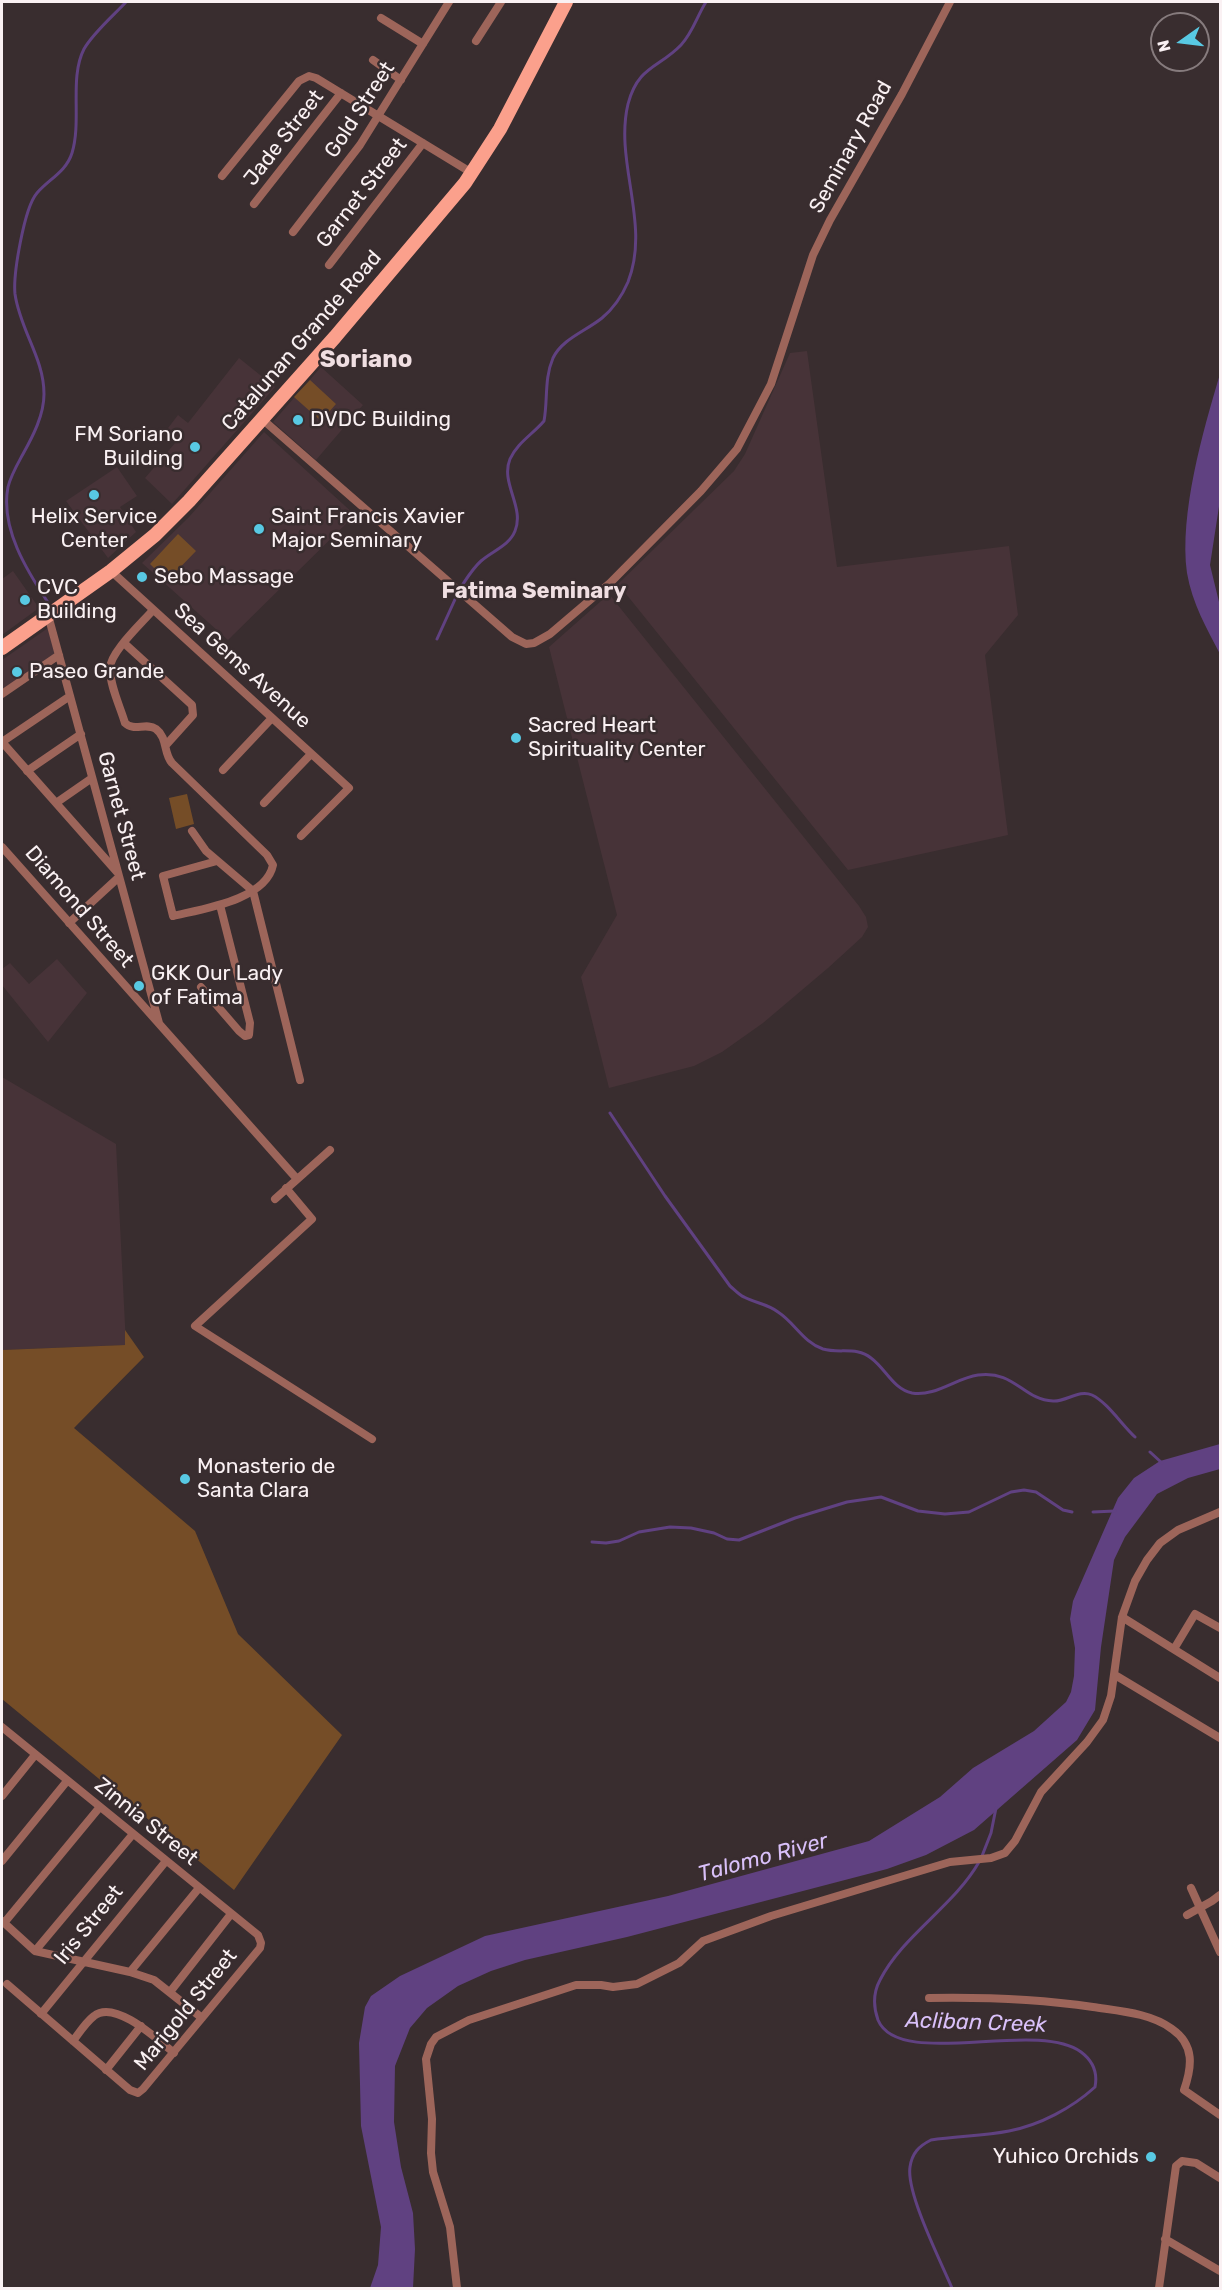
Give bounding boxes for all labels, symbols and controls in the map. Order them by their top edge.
north arrow [1150,12,1210,72]
text: N [1153,38,1175,54]
street label: Gold Street [320,57,400,163]
street label: Seminary Road [804,76,898,218]
street label: Jade Street [239,85,329,191]
street label: Garnet Street [311,133,413,253]
street label: Catalunan Grande Road [217,246,387,436]
district label: Soriano [320,346,412,374]
place label: DVDC Building [310,407,451,433]
marker: DVDC Building [291,413,305,427]
place label: FM Soriano Building [74,422,183,472]
marker: FM Soriano Building [188,440,202,454]
marker: Helix Service Center [87,488,101,502]
place label: Helix Service Center [31,504,157,554]
place label: Saint Francis Xavier Major Seminary [271,504,464,554]
marker: Saint Francis Xavier Major Seminary [252,522,266,536]
place label: Sebo Massage [154,564,294,590]
marker: Sebo Massage [135,570,149,584]
place label: CVC Building [37,575,117,625]
district label: Fatima Seminary [442,579,626,605]
marker: CVC Building [18,593,32,607]
street label: Sea Gems Avenue [168,598,316,734]
place label: Paseo Grande [29,659,164,685]
marker: Paseo Grande [10,665,24,679]
place label: Sacred Heart Spirituality Center [528,713,706,763]
marker: Sacred Heart Spirituality Center [509,731,523,745]
street label: Garnet Street [92,749,150,883]
street label: Diamond Street [19,841,139,973]
place label: GKK Our Lady of Fatima [151,961,283,1011]
marker: GKK Our Lady of Fatima [132,979,146,993]
place label: Monasterio de Santa Clara [197,1454,335,1504]
marker: Monasterio de Santa Clara [178,1472,192,1486]
street label: Zinnia Street [89,1773,203,1871]
water label: Talomo River [695,1828,831,1888]
street label: Iris Street [49,1880,129,1970]
street label: Marigold Street [129,1944,243,2076]
water label: Acliban Creek [905,2007,1047,2039]
place label: Yuhico Orchids [993,2144,1139,2170]
marker: Yuhico Orchids [1144,2150,1158,2164]

